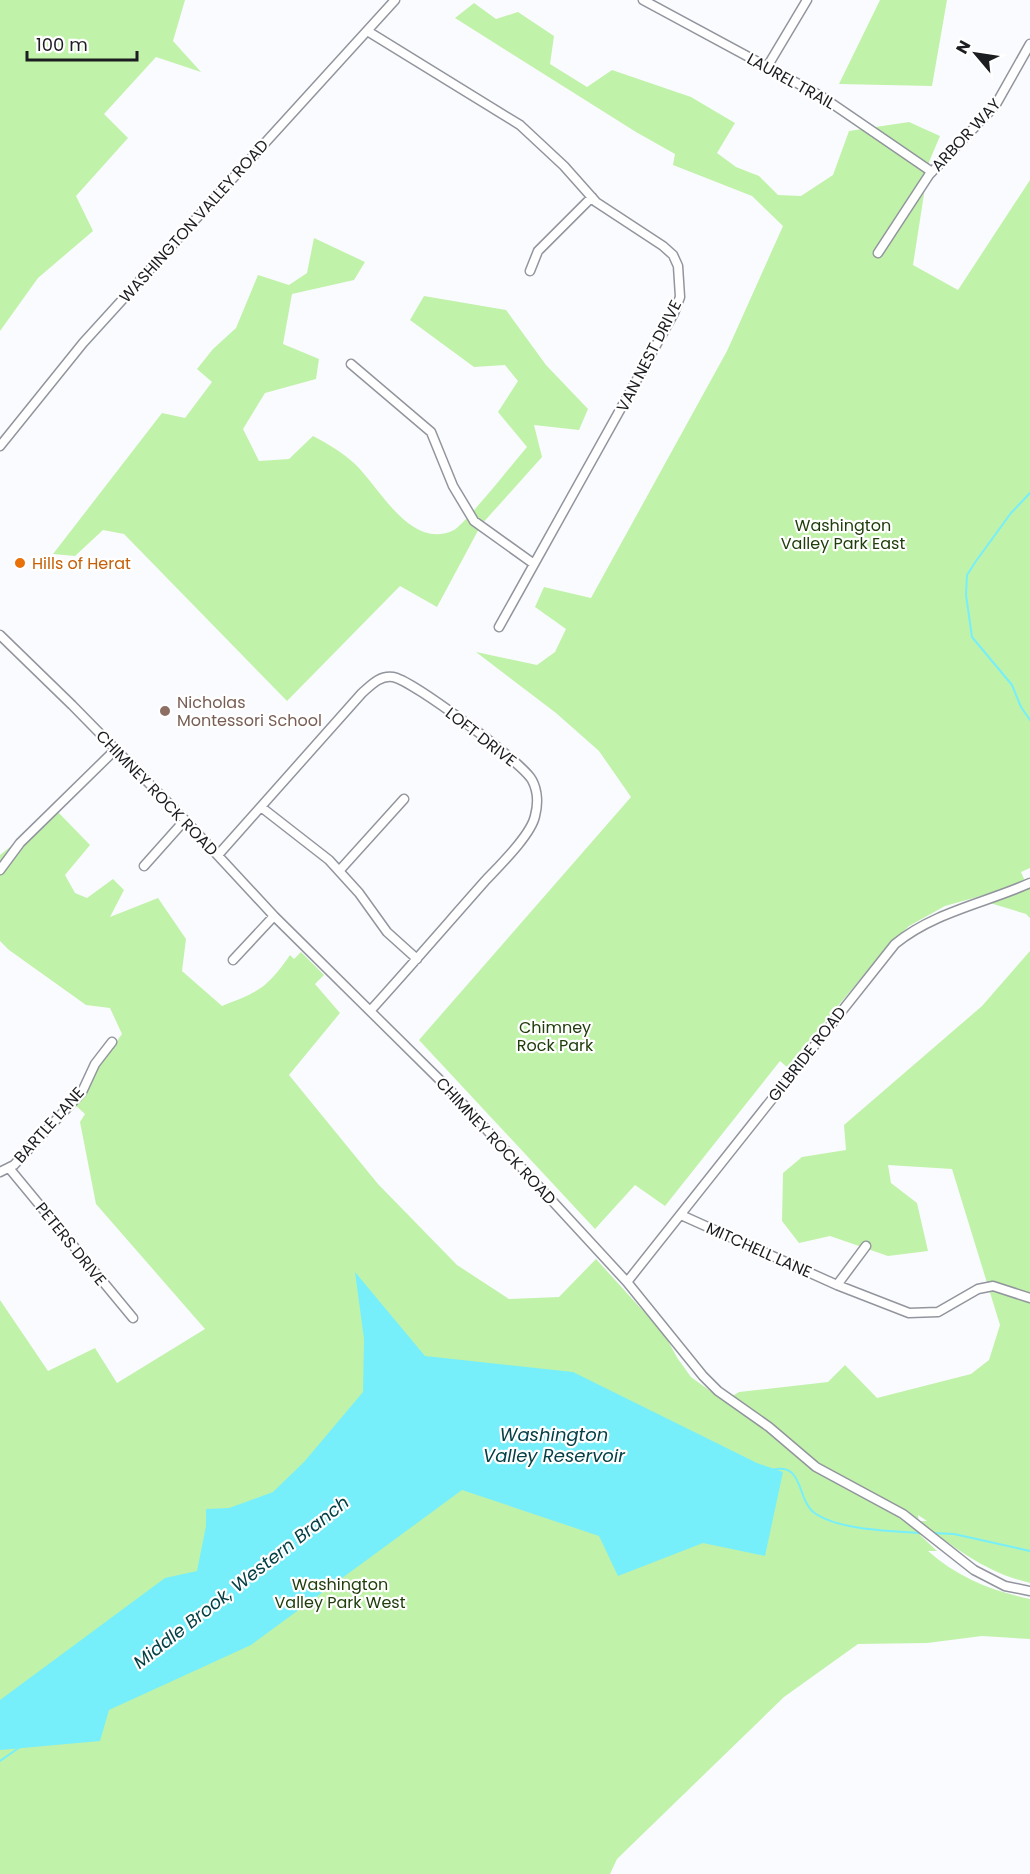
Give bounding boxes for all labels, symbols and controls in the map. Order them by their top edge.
scale bar [27,24,136,62]
north arrow [946,24,1006,84]
text: 100 m [36,32,88,57]
text: N [950,36,976,58]
street label: LAUREL TRAIL [743,47,839,115]
street label: ARBOR WAY [926,93,1006,177]
street label: WASHINGTON VALLEY ROAD [114,134,274,308]
street label: VAN NEST DRIVE [611,296,687,416]
park label: Washington Valley Park East [781,514,905,555]
place label: Hills of Herat [32,552,131,575]
marker: Hills of Herat [13,556,27,570]
place label: Nicholas Montessori School [177,691,322,732]
street label: LOFT DRIVE [441,702,521,772]
marker: Nicholas Montessori School [158,704,172,718]
street label: CHIMNEY ROCK ROAD [91,725,223,861]
street label: GILBRIDE ROAD [763,1002,851,1106]
park label: Chimney Rock Park [517,1016,594,1057]
street label: CHIMNEY ROCK ROAD [431,1072,561,1210]
street label: BARTLE LANE [8,1082,90,1168]
street label: PETERS DRIVE [30,1197,112,1291]
street label: MITCHELL LANE [703,1216,815,1284]
water label: Washington Valley Reservoir [483,1422,626,1468]
water label: Middle Brook, Western Branch [128,1490,354,1674]
park label: Washington Valley Park West [275,1573,406,1614]

